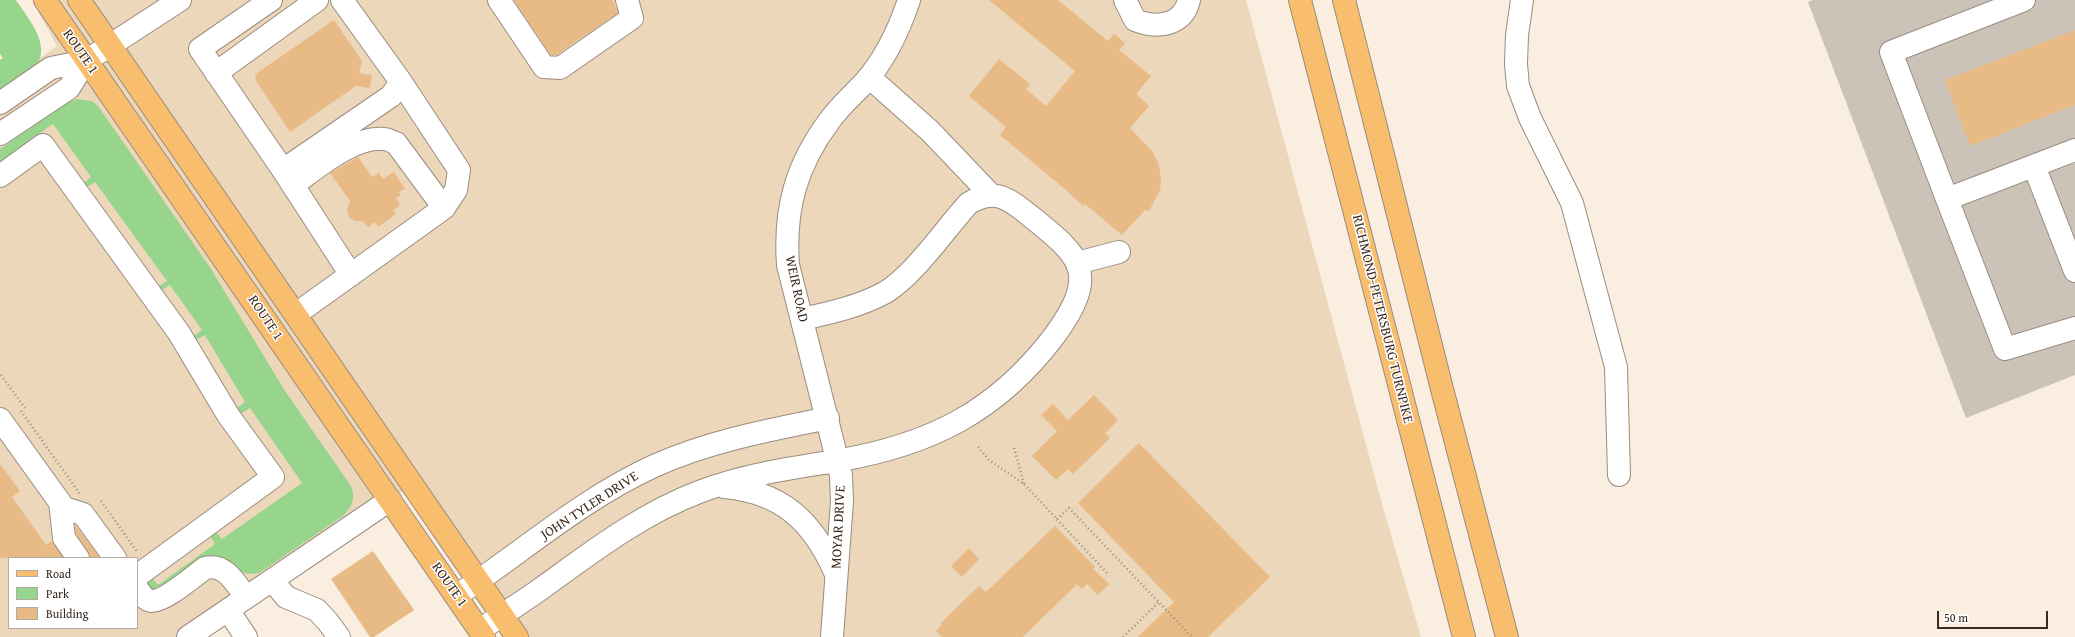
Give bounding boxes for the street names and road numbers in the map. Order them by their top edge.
street label: ROUTE 1 [59,26,101,78]
street label: RICHMOND-PETERSBURG TURNPIKE [1348,213,1416,425]
street label: WEIR ROAD [781,254,811,324]
street label: ROUTE 1 [244,292,286,344]
street label: JOHN TYLER DRIVE [538,468,642,544]
street label: MOYAR DRIVE [828,485,850,569]
street label: ROUTE 1 [428,559,470,611]

